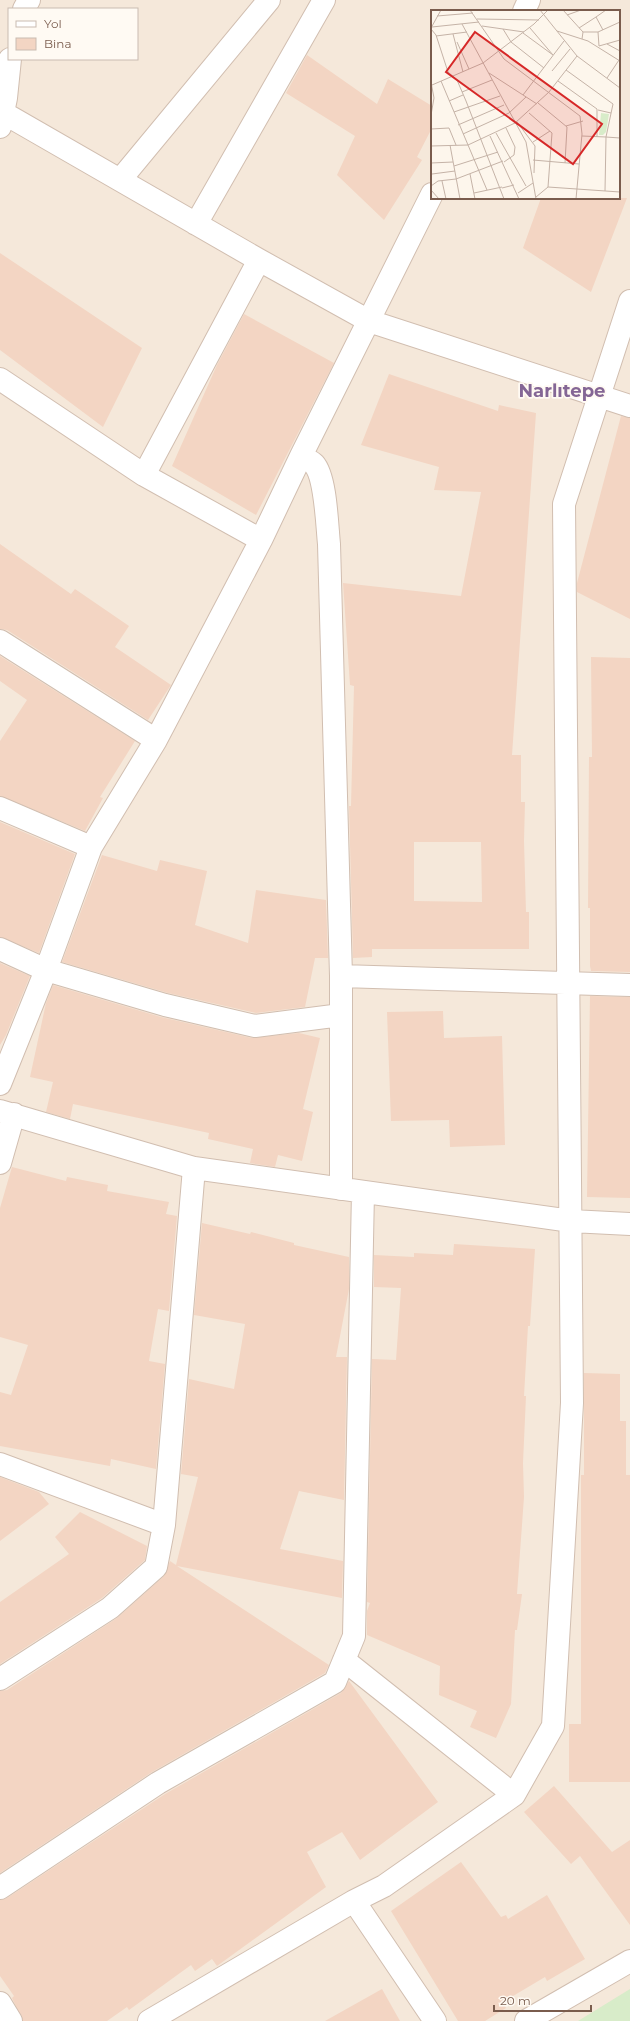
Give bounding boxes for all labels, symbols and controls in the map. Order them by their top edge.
legend [8,8,138,60]
inset map [431,10,620,199]
text: Yol [44,16,62,31]
text: Bina [44,36,71,51]
district label: Narlıtepe [519,380,605,402]
scale bar [494,1987,591,2013]
text: 20 m [500,1993,531,2008]

